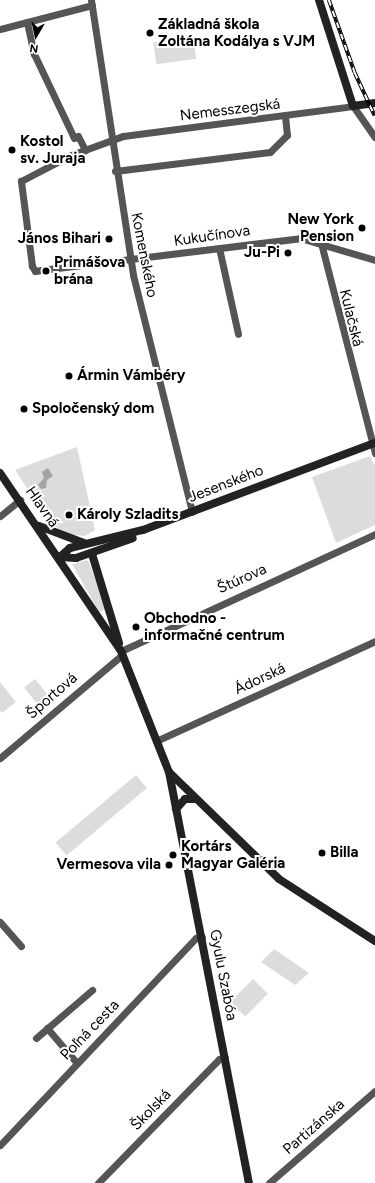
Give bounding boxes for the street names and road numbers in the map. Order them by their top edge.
street label: Nemesszegská [179,95,281,125]
street label: Komenského [127,211,161,299]
street label: Kukučínova [173,222,251,250]
street label: Kulačská [335,288,367,348]
street label: Jesenského [186,461,266,507]
street label: Hlavná [21,483,63,531]
street label: Štúrova [215,560,269,598]
street label: Ádorská [232,659,288,699]
street label: Športová [23,669,81,723]
street label: Gyulu Szabóa [205,928,241,1022]
street label: Poľná cesta [57,996,123,1064]
street label: Školská [127,1086,175,1134]
street label: Partizánska [280,1095,348,1159]

